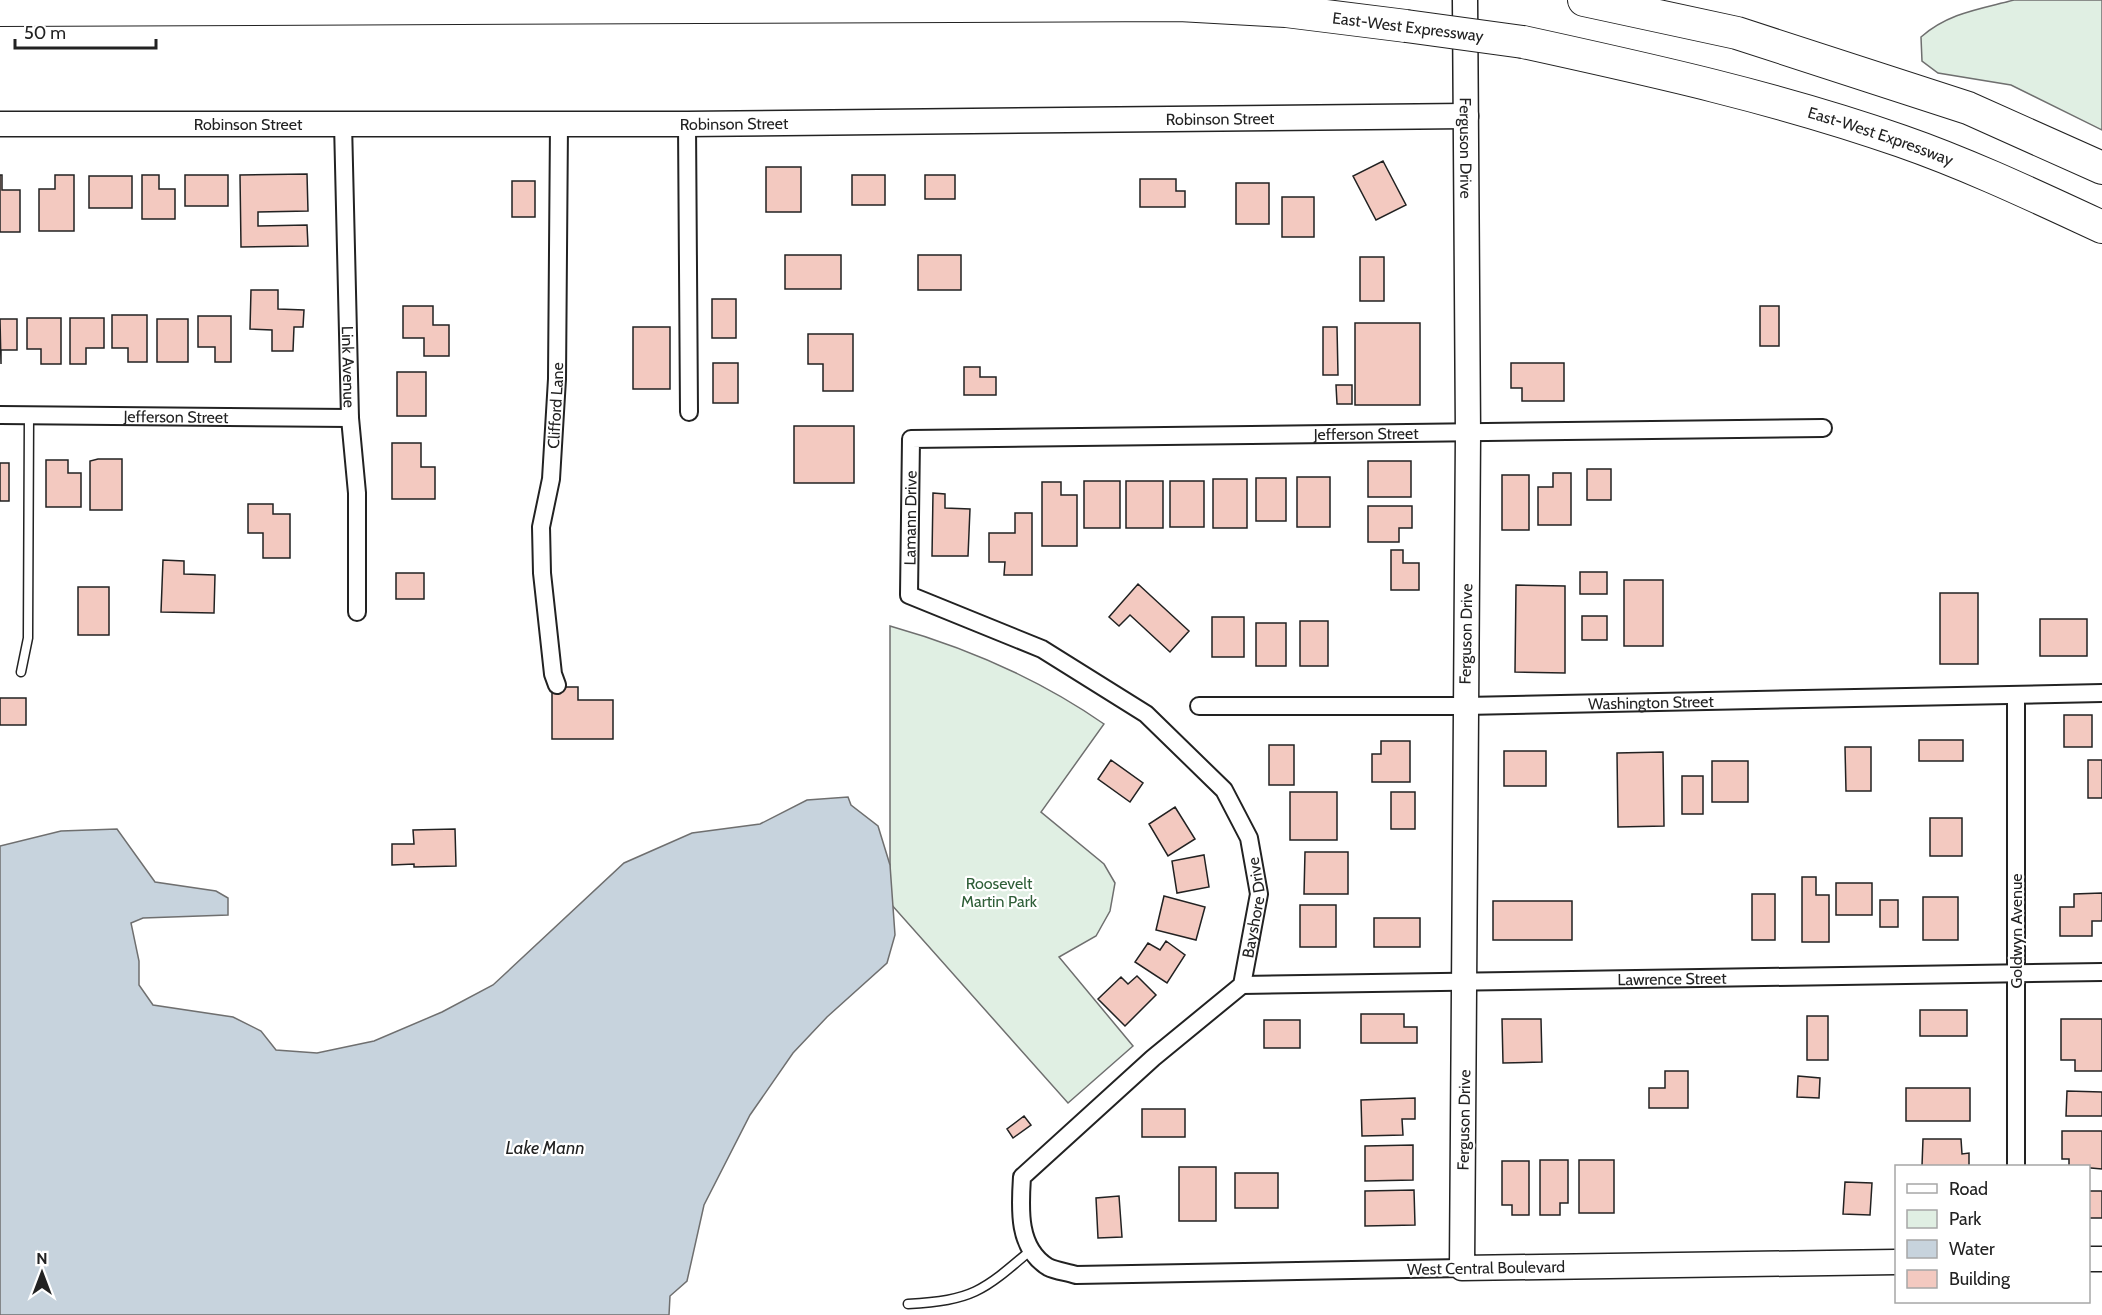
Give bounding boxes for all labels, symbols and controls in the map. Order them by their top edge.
street label: East-West Expressway [1331,8,1485,46]
scale bar [15,12,156,50]
text: 50 m [24,22,66,44]
street label: Ferguson Drive [1456,97,1476,199]
street label: East-West Expressway [1806,102,1956,169]
street label: Robinson Street [1166,108,1275,129]
street label: Robinson Street [680,113,789,134]
street label: Robinson Street [194,115,303,134]
street label: Link Avenue [338,326,359,408]
street label: Clifford Lane [543,362,567,449]
street label: Jefferson Street [122,407,229,426]
street label: Jefferson Street [1312,423,1419,444]
street label: Lamann Drive [900,470,920,565]
street label: Ferguson Drive [1456,583,1476,685]
street label: Washington Street [1588,691,1715,713]
street label: Bayshore Drive [1238,856,1269,959]
street label: Goldwyn Avenue [2007,873,2026,989]
park label: Roosevelt Martin Park [961,874,1038,911]
street label: Lawrence Street [1617,968,1727,989]
street label: Ferguson Drive [1454,1069,1474,1171]
water label: Lake Mann [505,1137,585,1159]
legend [1895,1165,2090,1303]
text: Road [1949,1178,1988,1200]
text: Park [1949,1208,1982,1230]
text: Water [1949,1238,1995,1260]
north arrow [12,1243,72,1303]
text: N [36,1249,48,1268]
street label: West Central Boulevard [1407,1257,1565,1279]
text: Building [1949,1268,2011,1290]

